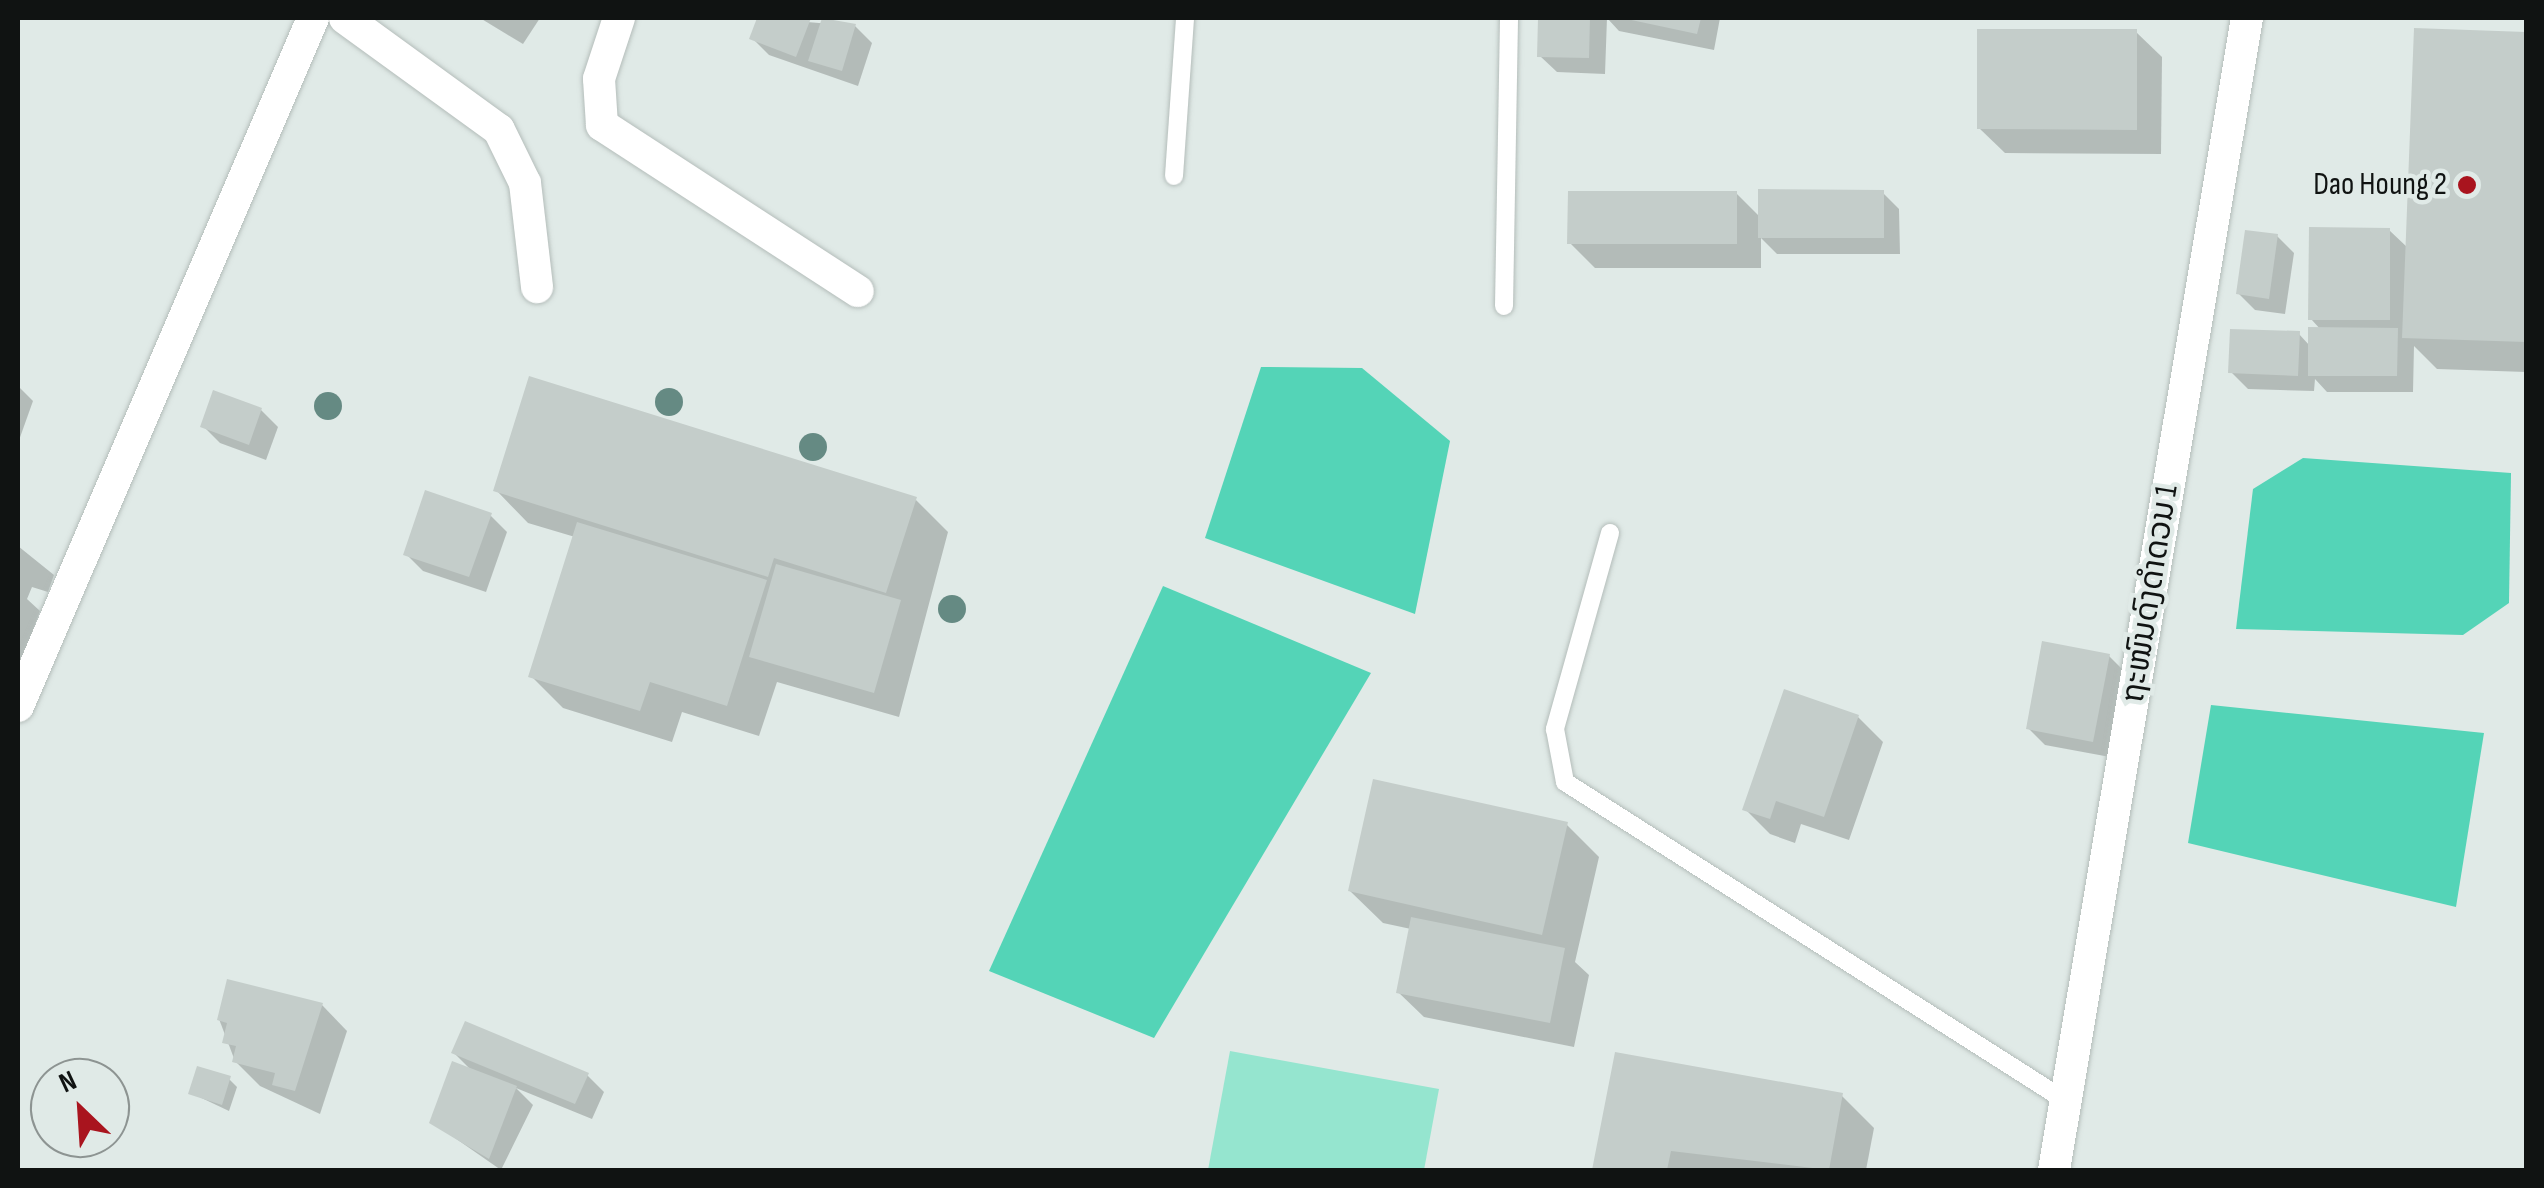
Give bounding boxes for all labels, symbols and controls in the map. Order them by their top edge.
place label: Dao Houng 2 [2313,166,2447,204]
marker: Dao Houng 2 [2456,174,2478,196]
street label: ຖະໜົນດົງດຳດວນ 1 [2115,482,2187,706]
north arrow [30,1058,130,1158]
text: N [54,1064,82,1100]

